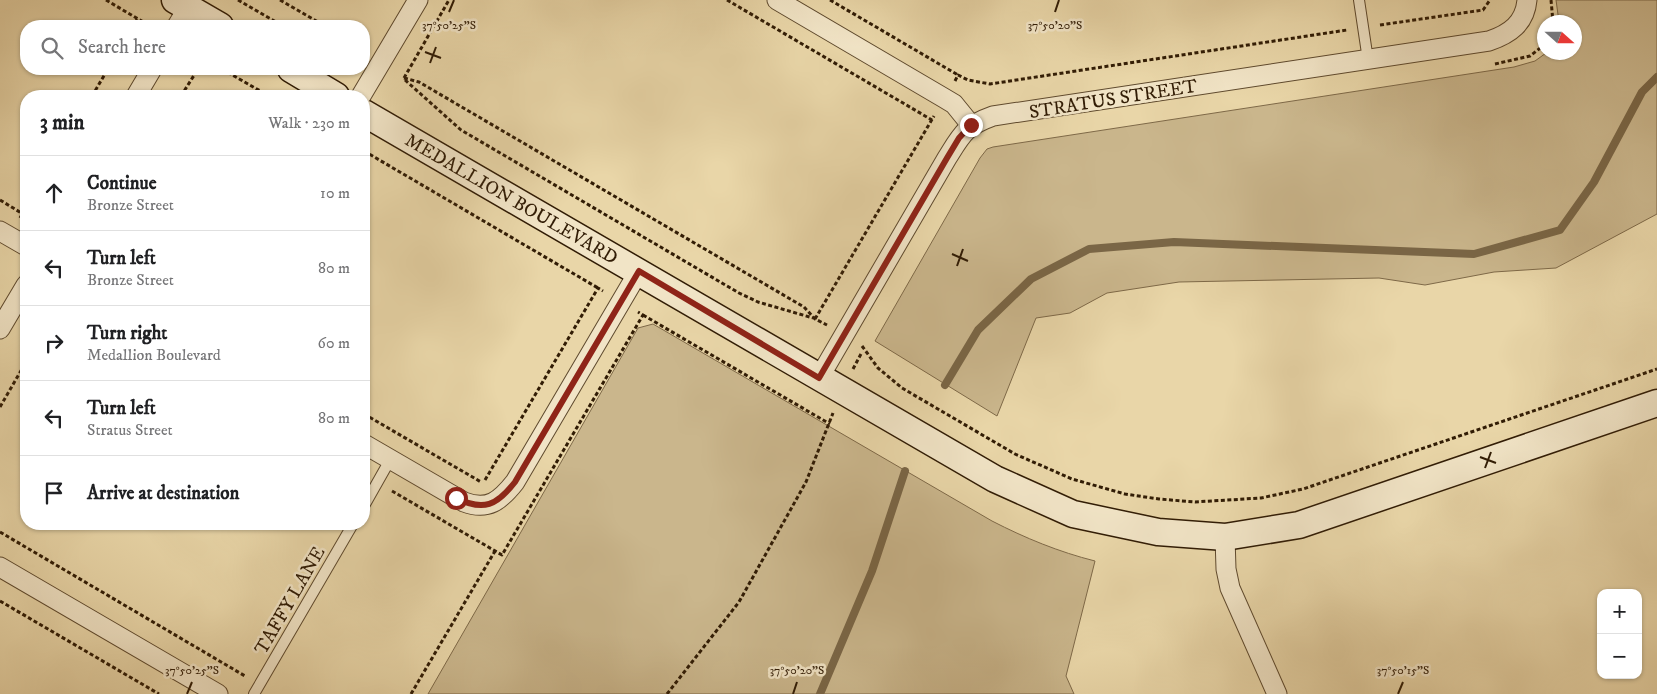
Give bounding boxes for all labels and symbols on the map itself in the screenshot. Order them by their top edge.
north arrow [1537,15,1582,60]
text: 37°50'25"S [422,18,476,33]
text: 37°50'20"S [1028,18,1082,33]
street label: STRATUS STREET [1027,75,1200,124]
route end [960,114,983,137]
street label: MEDALLION BOULEVARD [401,129,622,270]
route start [445,487,468,510]
street label: TAFFY LANE [250,543,330,659]
text: 37°50'25"S [165,663,219,678]
text: 37°50'20"S [770,663,824,678]
text: 37°50'15"S [1377,663,1429,678]

